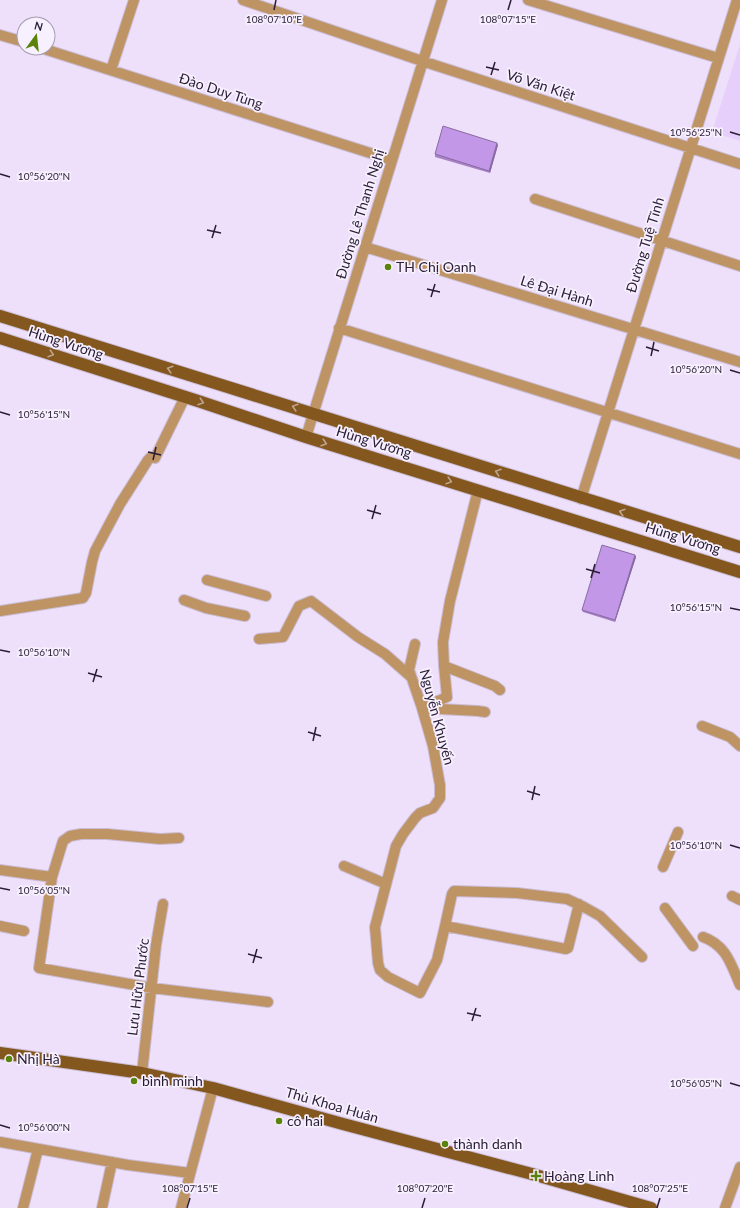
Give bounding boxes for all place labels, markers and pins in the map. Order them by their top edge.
place label: TH Chị Oanh [396,258,476,275]
marker: TH Chị Oanh [383,262,393,272]
place label: Nhị Hà [17,1050,60,1067]
marker: Nhị Hà [4,1054,14,1064]
place label: bình minh [142,1072,203,1089]
marker: bình minh [129,1076,139,1086]
place label: cô hai [287,1112,323,1129]
marker: cô hai [274,1116,284,1126]
place label: thành danh [453,1135,522,1152]
marker: thành danh [440,1139,450,1149]
place label: Hoàng Linh [544,1167,614,1184]
marker: Hoàng Linh [531,1171,541,1181]

